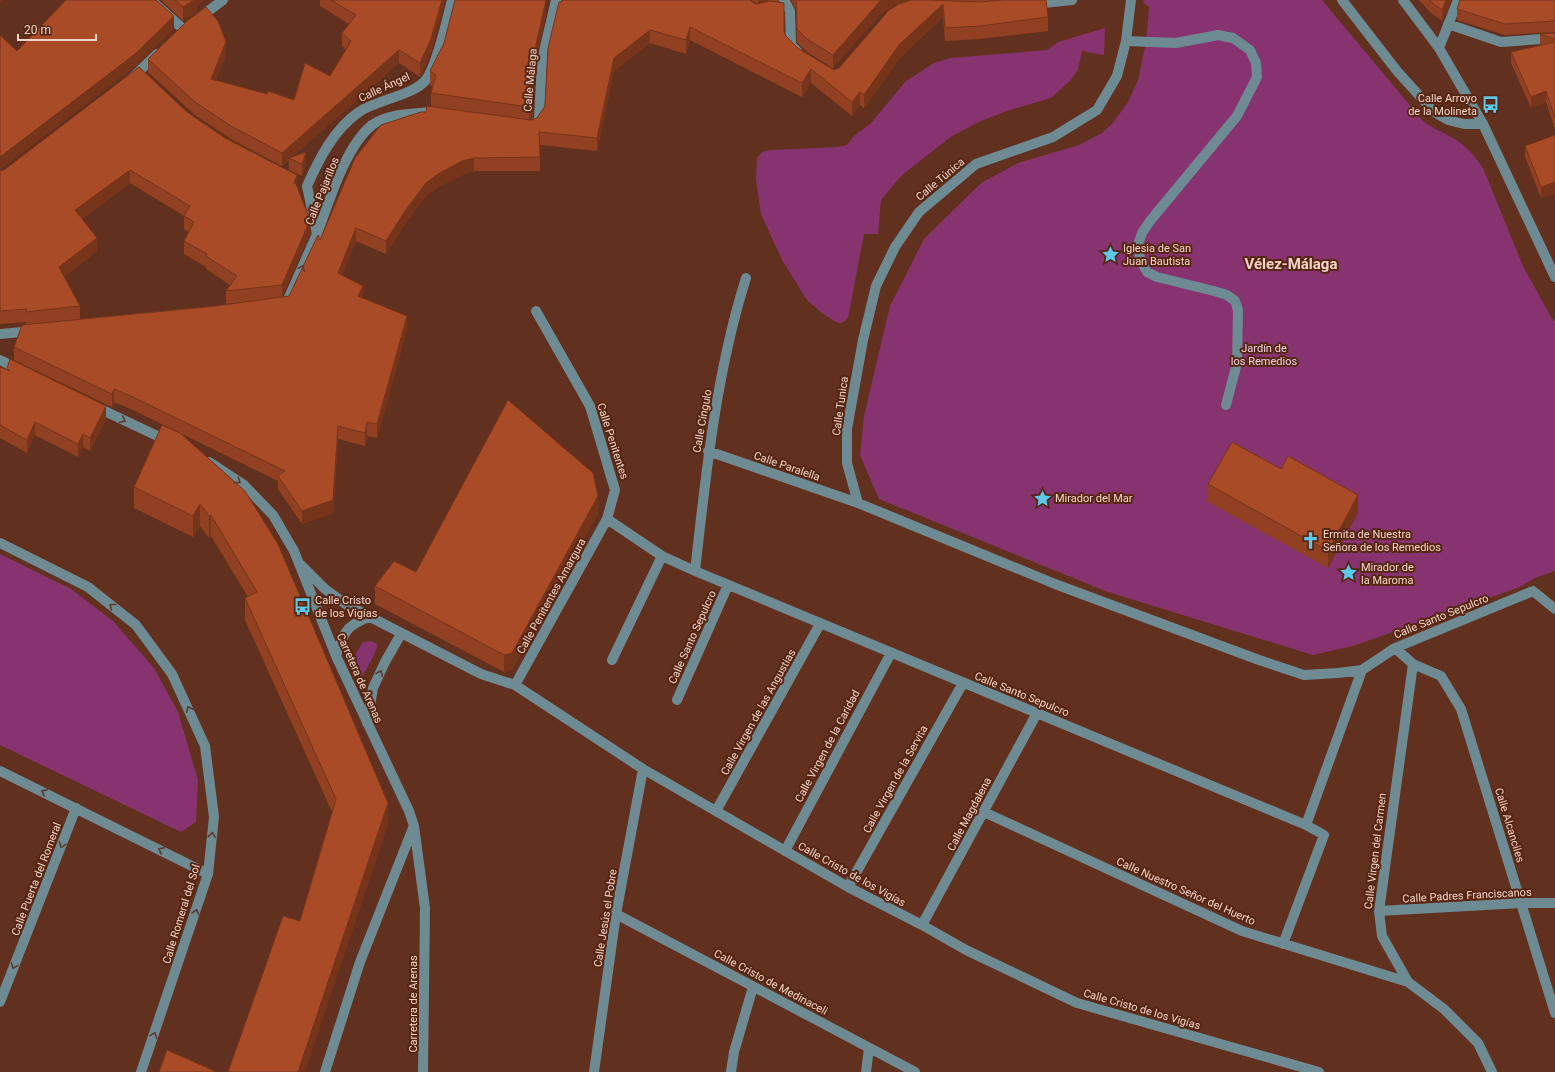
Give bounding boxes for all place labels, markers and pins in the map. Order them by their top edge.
place label: Calle Arroyo de la Molineta [1408,92,1477,118]
bus stop icon: Calle Arroyo de la Molineta [1480,94,1500,114]
place label: Iglesia de San Juan Bautista [1123,242,1191,268]
place icon: Iglesia de San Juan Bautista [1100,244,1120,264]
place icon: Mirador del Mar [1032,488,1052,508]
place label: Mirador del Mar [1055,492,1133,505]
place label: Ermita de Nuestra Señora de los Remedios [1323,528,1441,554]
church icon: Ermita de Nuestra Señora de los Remedios [1300,530,1320,550]
place label: Mirador de la Maroma [1361,561,1414,587]
place icon: Mirador de la Maroma [1338,563,1358,583]
place label: Calle Cristo de los Vigías [315,594,378,620]
bus stop icon: Calle Cristo de los Vigías [292,596,312,616]

